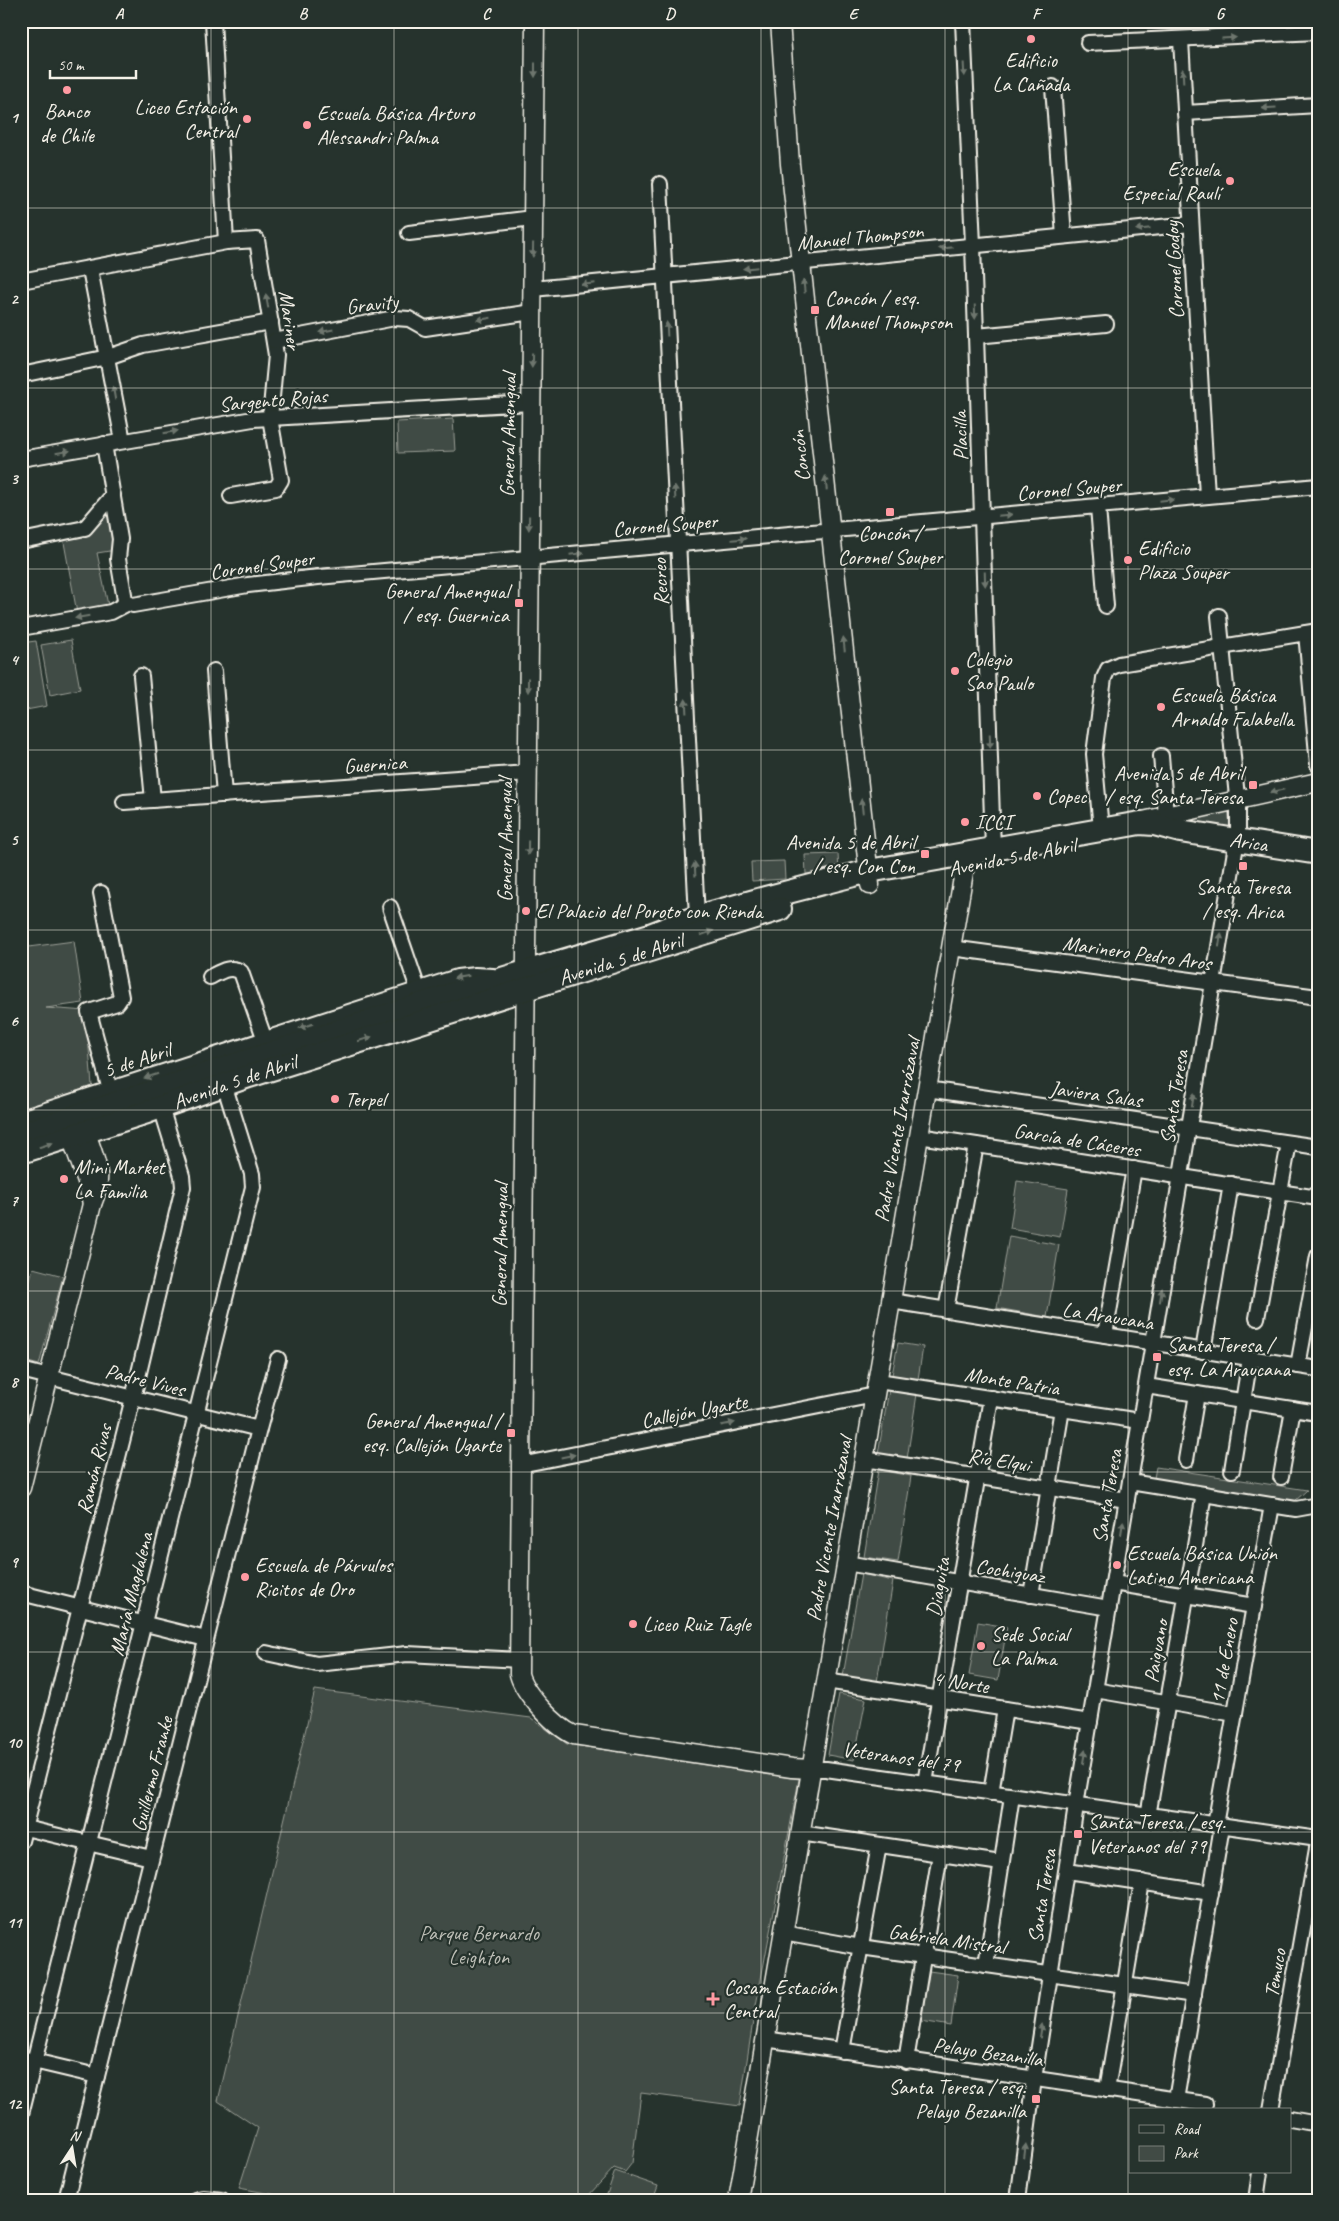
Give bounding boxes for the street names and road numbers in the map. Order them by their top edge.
street label: Manuel Thompson [795,217,925,257]
street label: Coronel Godoy [1158,219,1190,319]
street label: Gravity [345,288,401,320]
street label: Mariner [273,289,307,353]
street label: General Amengual [494,369,522,497]
street label: Sargento Rojas [218,382,330,418]
street label: Placilla [946,408,974,461]
street label: Concón [784,429,816,483]
street label: Coronel Souper [1016,471,1124,507]
street label: Coronel Souper [612,507,720,543]
street label: Coronel Souper [208,545,317,585]
street label: Recreo [646,556,674,606]
street label: Guernica [343,749,409,779]
street label: General Amengual [492,775,518,902]
street label: Arica [1228,826,1271,858]
street label: Avenida 5 de Abril [946,831,1081,882]
street label: Avenida 5 de Abril [555,926,689,991]
street label: Marinero Pedro Aros [1061,930,1215,977]
street label: Padre Vicente Irarrázaval [868,1032,927,1224]
street label: 5 de Abril [100,1036,177,1083]
street label: Santa Teresa [1154,1047,1194,1146]
street label: Avenida 5 de Abril [169,1048,303,1115]
street label: Javiera Salas [1047,1075,1145,1114]
street label: García de Cáceres [1012,1117,1144,1163]
street label: General Amengual [486,1179,514,1307]
street label: La Araucana [1061,1296,1157,1336]
street label: Padre Vives [103,1358,189,1403]
street label: Monte Patria [963,1361,1063,1402]
street label: Callejón Ugarte [639,1388,750,1434]
street label: Ramón Rivas [70,1420,118,1517]
street label: Padre Vicente Irarrázaval [800,1431,859,1623]
street label: Río Elqui [966,1442,1035,1478]
street label: Santa Teresa [1086,1446,1128,1545]
street label: María Magdalena [103,1528,159,1658]
street label: Cochiguaz [974,1553,1049,1590]
street label: Diaguita [920,1554,956,1618]
street label: Paiguano [1138,1615,1175,1684]
street label: 11 de Enero [1204,1615,1245,1706]
street label: 4 Norte [931,1665,992,1699]
street label: Guillermo Franke [125,1713,179,1834]
street label: Veteranos del 79 [841,1736,963,1778]
street label: Santa Teresa [1022,1846,1062,1945]
street label: Gabriela Mistral [887,1918,1010,1961]
street label: Temuco [1258,1945,1292,1999]
street label: Pelayo Bezanilla [932,2031,1046,2073]

